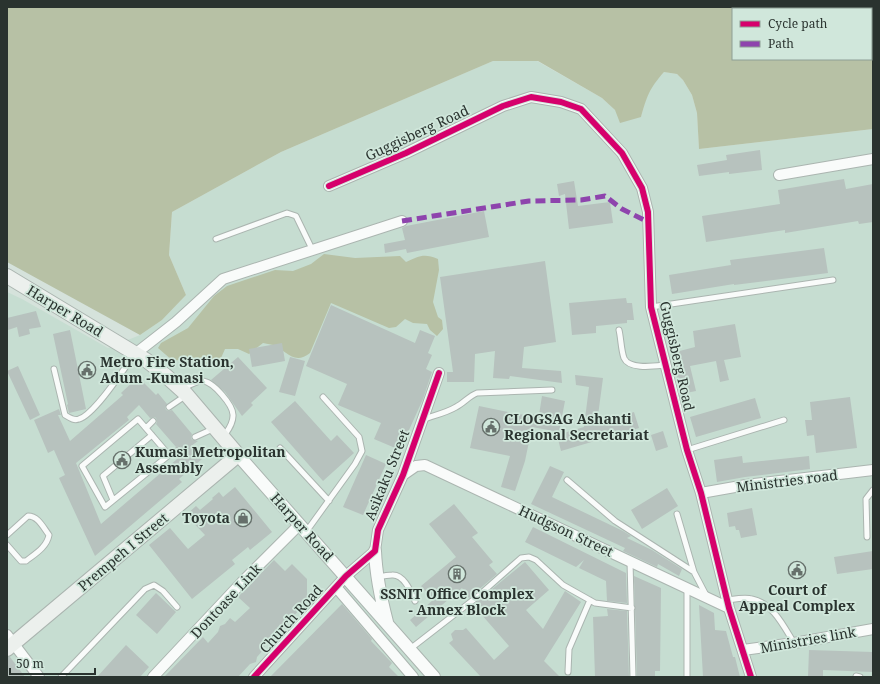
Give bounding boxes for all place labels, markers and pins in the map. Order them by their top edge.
place label: Metro Fire Station, Adum -Kumasi [100,352,234,387]
public building icon: Metro Fire Station, Adum -Kumasi [77,360,97,380]
place label: CLOGSAG Ashanti Regional Secretariat [504,409,649,444]
public building icon: CLOGSAG Ashanti Regional Secretariat [481,417,501,437]
place label: Kumasi Metropolitan Assembly [135,442,286,477]
public building icon: Kumasi Metropolitan Assembly [112,450,132,470]
place label: Toyota [182,508,230,527]
shop icon: Toyota [233,508,253,528]
public building icon: Court of Appeal Complex [787,560,807,580]
building icon: SSNIT Office Complex - Annex Block [447,564,467,584]
place label: Court of Appeal Complex [739,580,855,615]
place label: SSNIT Office Complex - Annex Block [380,584,534,619]

